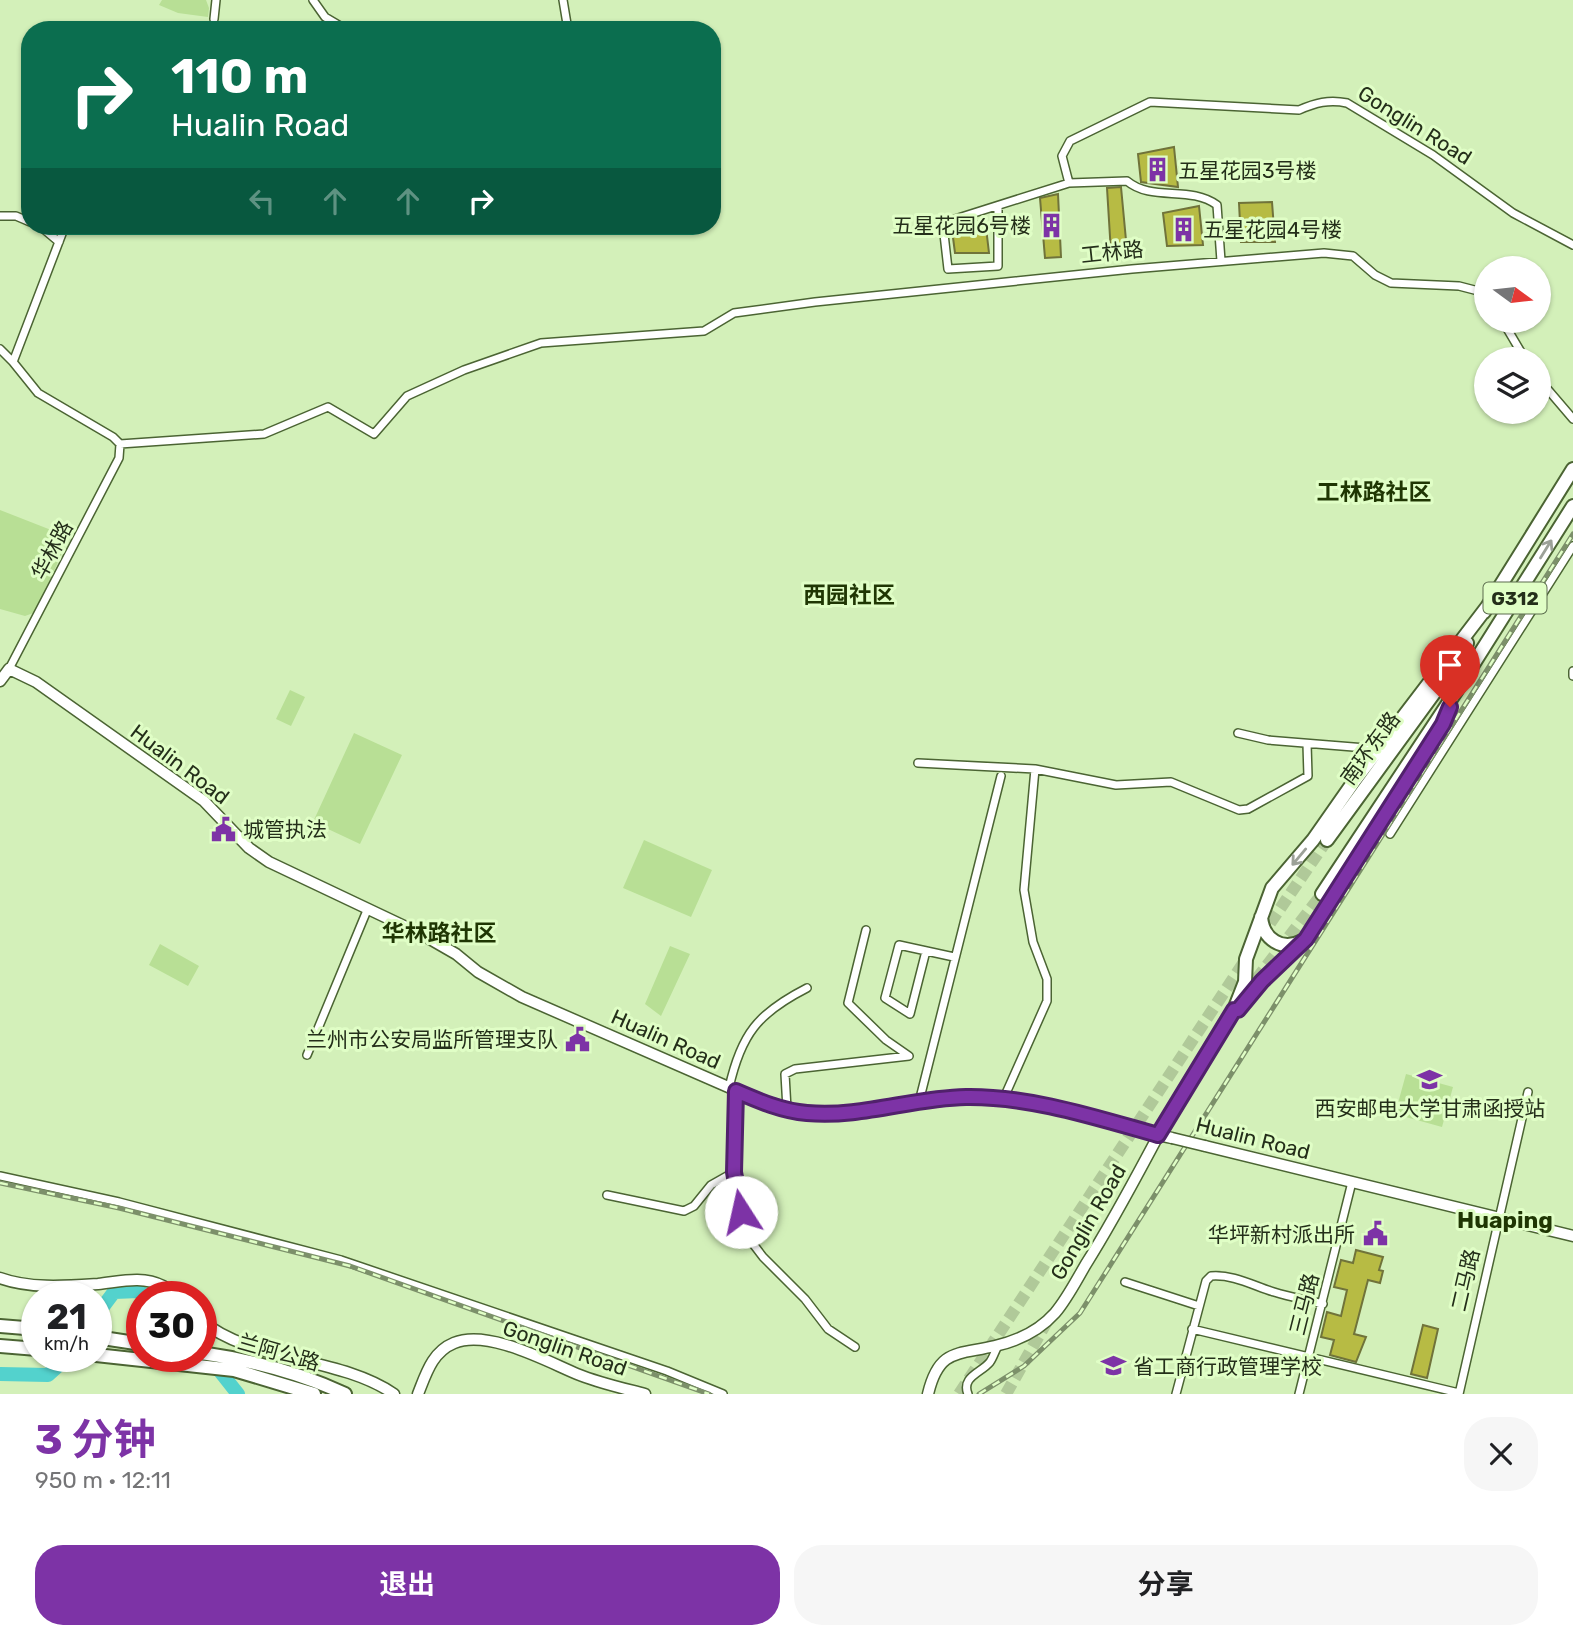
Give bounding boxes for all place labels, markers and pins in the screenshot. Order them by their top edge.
building icon: 五星花园3号楼 [1144,156,1172,184]
place label: 五星花园3号楼 [1178,158,1317,183]
building icon: 五星花园6号楼 [1037,211,1065,239]
place label: 五星花园6号楼 [892,213,1031,238]
building icon: 五星花园4号楼 [1169,215,1197,243]
place label: 五星花园4号楼 [1203,217,1342,242]
pin [1420,635,1480,707]
public building icon: 城管执法 [209,815,237,843]
place label: 城管执法 [243,817,327,842]
public building icon: 兰州市公安局监所管理支队 [564,1025,592,1053]
place label: 兰州市公安局监所管理支队 [306,1027,558,1052]
school or university icon: 西安邮电大学甘肃函授站 [1416,1065,1444,1093]
place label: 西安邮电大学甘肃函授站 [1315,1096,1546,1121]
public building icon: 华坪新村派出所 [1361,1220,1389,1248]
place label: 华坪新村派出所 [1208,1222,1355,1247]
school or university icon: 省工商行政管理学校 [1099,1352,1127,1380]
place label: 省工商行政管理学校 [1133,1354,1322,1379]

